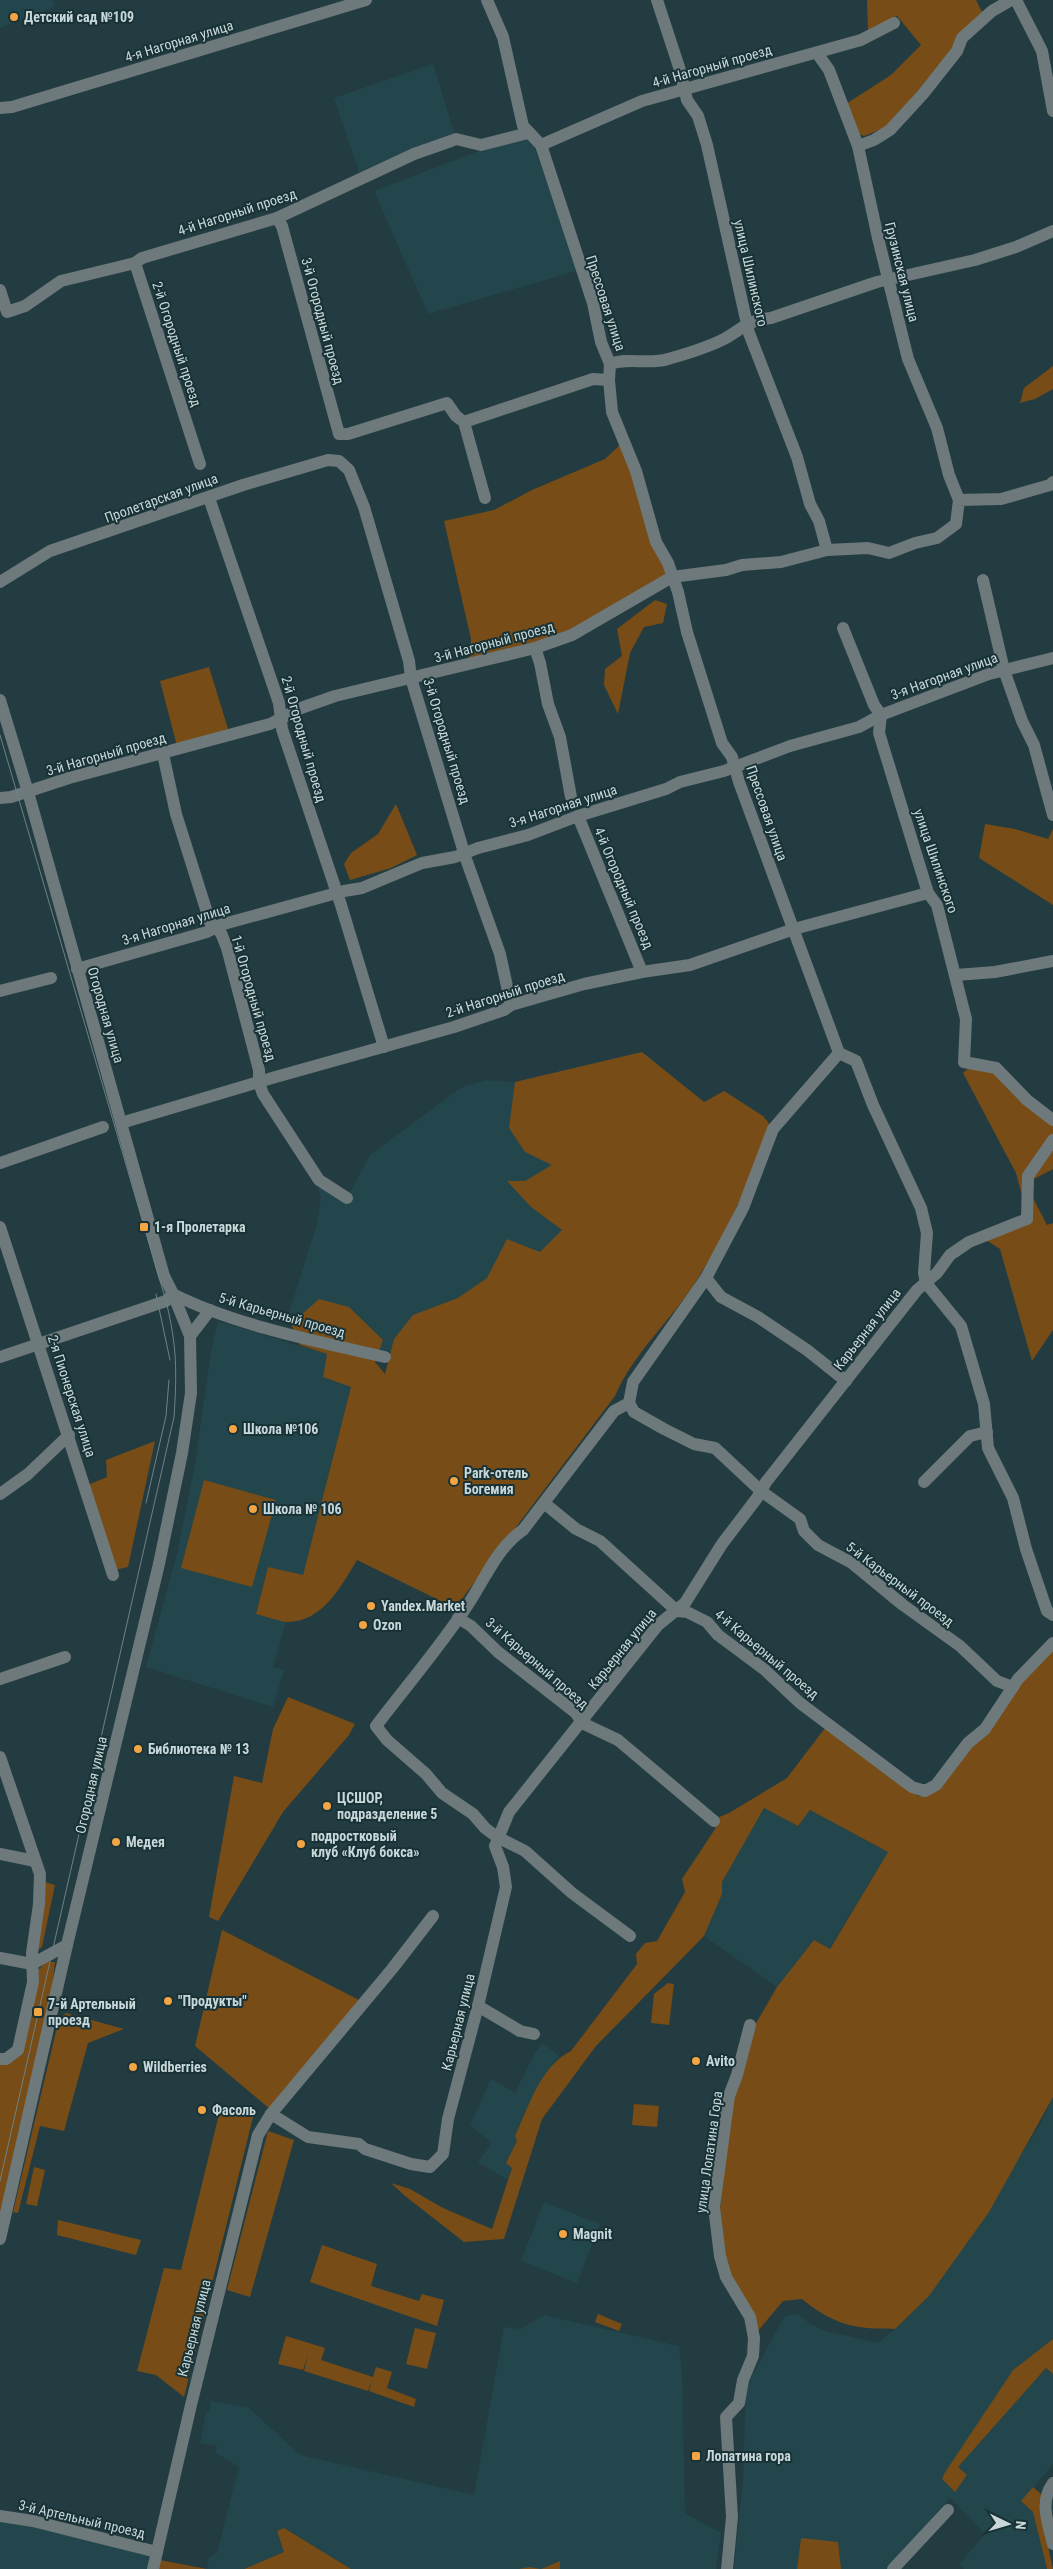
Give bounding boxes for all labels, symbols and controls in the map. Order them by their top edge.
place label: Детский сад №109 [24,9,134,25]
marker: Детский сад №109 [8,11,20,23]
street label: 4-я Нагорная улица [123,17,235,65]
street label: 4-й Нагорный проезд [650,41,774,91]
street label: 4-й Нагорный проезд [176,185,299,239]
street label: улица Шилинского [731,218,771,328]
street label: Грузинская улица [882,220,922,324]
street label: Прессовая улица [583,253,629,353]
street label: 3-й Огородный проезд [298,256,348,387]
street label: 2-й Огородный проезд [149,279,205,409]
street label: Пролетарская улица [102,470,220,526]
street label: 3-й Нагорный проезд [432,618,556,666]
street label: 3-я Нагорная улица [888,649,1000,703]
street label: 2-й Огородный проезд [278,674,330,804]
street label: 3-й Огородный проезд [420,676,474,806]
street label: 3-й Нагорный проезд [44,729,168,779]
street label: Прессовая улица [743,763,791,863]
street label: 3-я Нагорная улица [507,781,619,831]
street label: улица Шилинского [911,807,961,915]
street label: 4-й Огородный проезд [591,825,657,952]
street label: 3-я Нагорная улица [120,900,232,948]
street label: 1-й Огородный проезд [228,933,280,1063]
street label: Огородная улица [85,965,127,1065]
street label: 2-й Нагорный проезд [444,967,567,1021]
place label: 1-я Пролетарка [154,1219,246,1235]
marker: 1-я Пролетарка [138,1221,150,1233]
street label: Карьерная улица [830,1285,904,1373]
street label: 5-й Карьерный проезд [217,1289,348,1341]
street label: 2-я Пионерская улица [45,1333,99,1459]
place label: Школа №106 [243,1421,318,1437]
marker: Школа №106 [227,1423,239,1435]
place label: Park-отель Богемия [464,1465,528,1497]
marker: Park-отель Богемия [448,1475,460,1487]
place label: Школа № 106 [263,1501,342,1517]
marker: Школа № 106 [247,1503,259,1515]
street label: 5-й Карьерный проезд [843,1538,957,1630]
place label: Yandex.Market [381,1598,465,1614]
marker: Yandex.Market [365,1600,377,1612]
street label: Карьерная улица [585,1605,659,1693]
street label: 4-й Карьерный проезд [712,1606,823,1702]
street label: 3-й Карьерный проезд [482,1614,592,1712]
place label: Ozon [373,1617,402,1633]
marker: Ozon [357,1619,369,1631]
street label: Огородная улица [72,1735,110,1835]
place label: Библиотека № 13 [148,1741,249,1757]
marker: Библиотека № 13 [132,1743,144,1755]
place label: ЦСШОР, подразделение 5 [337,1790,437,1822]
marker: ЦСШОР, подразделение 5 [321,1800,333,1812]
place label: подростковый клуб «Клуб бокса» [311,1828,419,1860]
place label: Медея [126,1834,165,1850]
marker: Медея [110,1836,122,1848]
marker: подростковый клуб «Клуб бокса» [295,1838,307,1850]
street label: Карьерная улица [438,1972,478,2072]
place label: "Продукты" [178,1993,247,2009]
marker: "Продукты" [162,1995,174,2007]
place label: 7-й Артельный проезд [48,1996,136,2028]
marker: 7-й Артельный проезд [32,2006,44,2018]
place label: Avito [706,2053,735,2069]
marker: Avito [690,2055,702,2067]
place label: Wildberries [143,2059,207,2075]
marker: Wildberries [127,2061,139,2073]
street label: улица Лопатина Гора [693,2090,725,2214]
place label: Фасоль [212,2102,256,2118]
marker: Фасоль [196,2104,208,2116]
place label: Magnit [573,2226,612,2242]
marker: Magnit [557,2228,569,2240]
street label: Карьерная улица [174,2278,214,2378]
place label: Лопатина гора [706,2448,791,2464]
marker: Лопатина гора [690,2450,702,2462]
street label: 3-й Артельный проезд [17,2497,147,2541]
north arrow [983,2499,1033,2549]
text: N [1013,2520,1029,2530]

